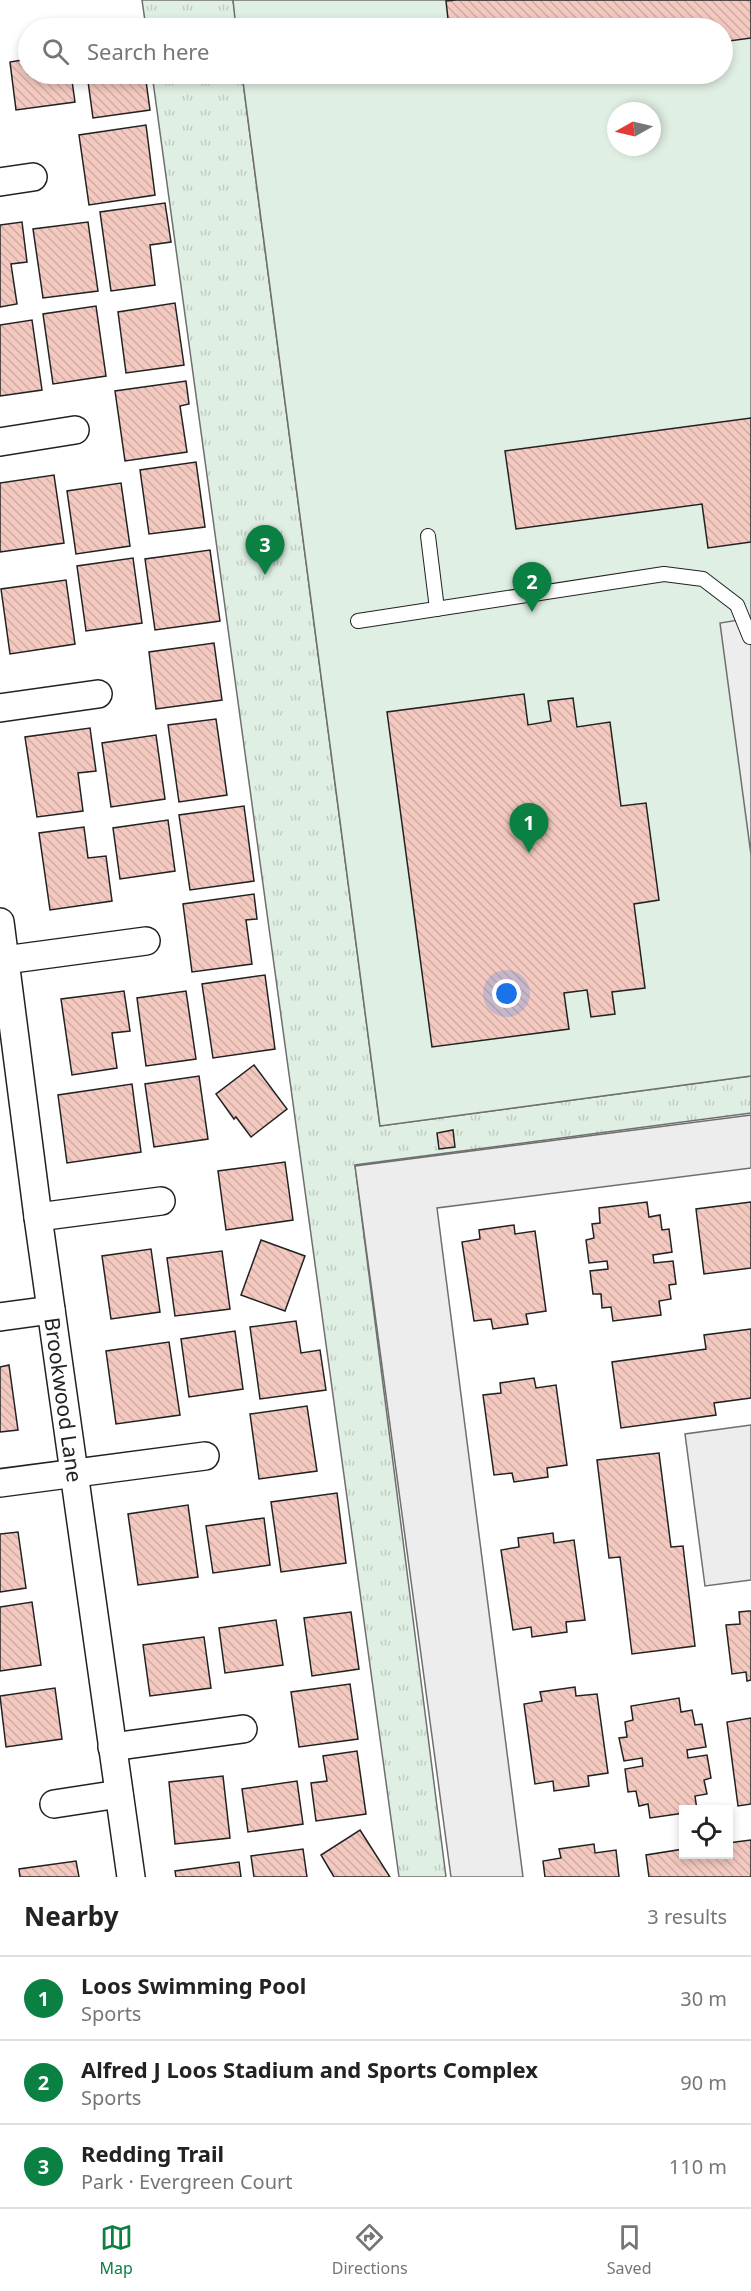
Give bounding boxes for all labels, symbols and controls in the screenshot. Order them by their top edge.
search box [18,18,733,84]
icon: search [39,35,72,68]
text: Search here [87,36,209,66]
north arrow [607,102,661,156]
pin: 3 [246,526,284,575]
pin: 2 [512,562,552,612]
pin: 1 [510,804,548,853]
your location [492,979,521,1008]
street label: Brookwood Lane [38,1315,89,1484]
map controls [679,1805,733,1859]
button: locate [679,1805,733,1859]
text: Nearby [24,1898,119,1934]
text: 3 results [647,1903,727,1930]
text: Loos Swimming Pool [81,1970,306,2000]
text: 1 [38,1985,49,2012]
text: 30 m [680,1985,727,2012]
text: Sports [81,2000,141,2027]
text: Alfred J Loos Stadium and Sports Complex [81,2054,538,2084]
text: 2 [38,2069,49,2096]
text: 90 m [680,2069,727,2096]
text: Sports [81,2084,141,2111]
text: Redding Trail [81,2138,224,2168]
text: 3 [38,2153,49,2180]
text: 110 m [669,2153,727,2180]
text: Park · Evergreen Court [81,2168,293,2195]
tab: Map [99,2221,133,2279]
tab: Directions [332,2221,408,2279]
tab: Saved [607,2221,651,2279]

